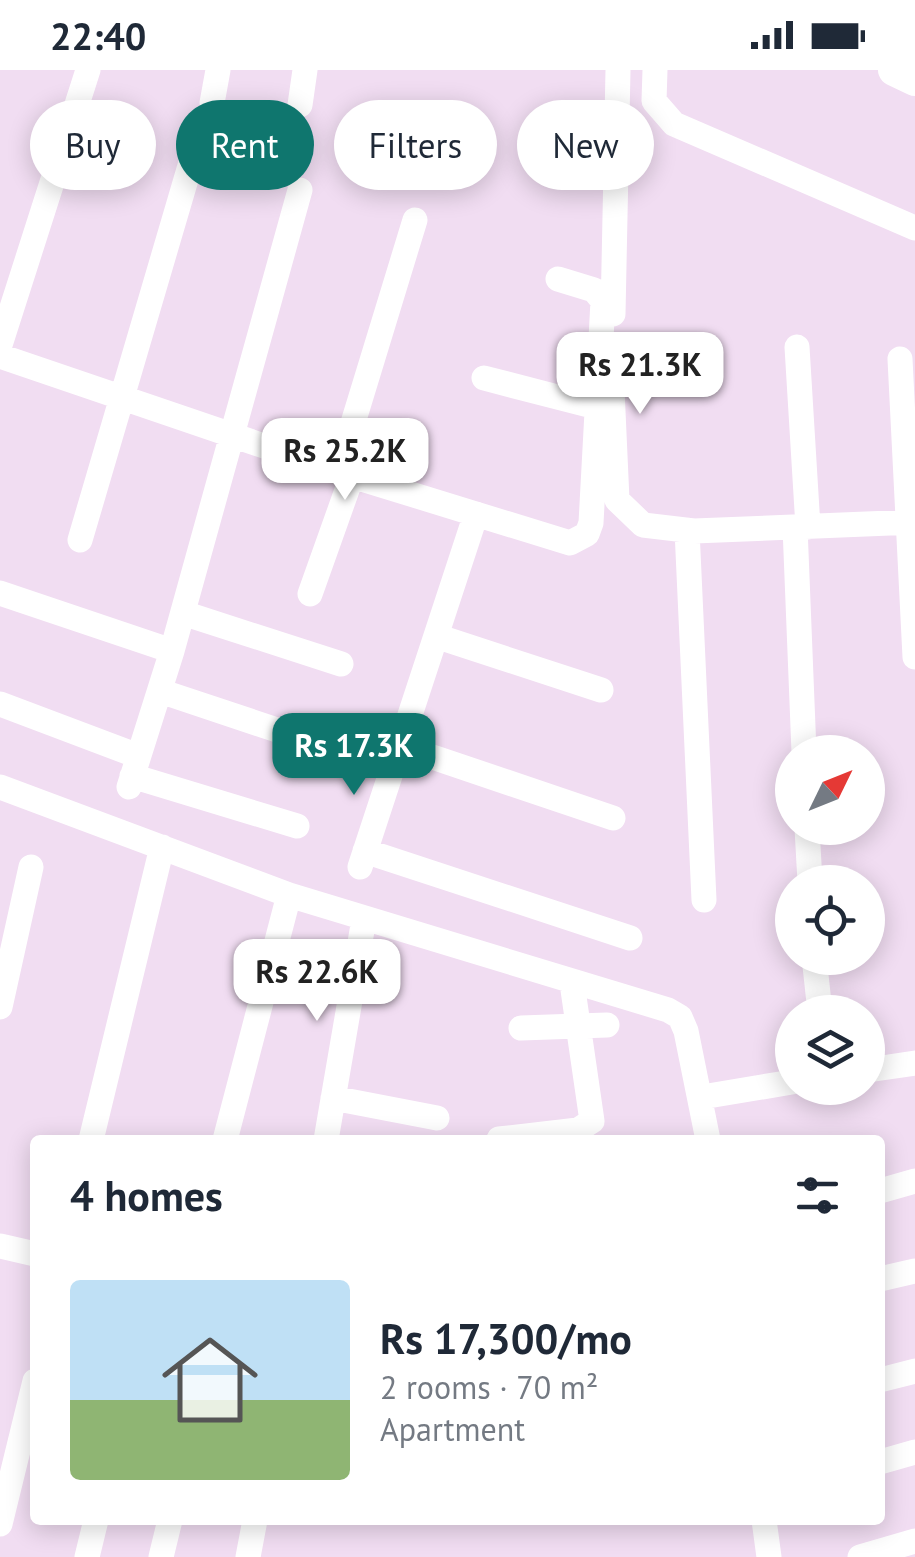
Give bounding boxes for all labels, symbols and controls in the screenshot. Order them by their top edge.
text: 22:40 [50,11,146,60]
chip: Buy [30,100,156,190]
chip: Rent [176,100,314,190]
chip: Filters [334,100,497,190]
chip: New [517,100,654,190]
pin: Rs 21.3K [537,332,743,417]
text: Rs 21.3K [578,343,702,385]
pin: Rs 25.2K [242,418,448,503]
text: Rs 25.2K [283,429,407,471]
pin: Rs 17.3K [251,713,457,798]
text: Rs 17.3K [294,724,414,766]
north arrow [775,735,885,845]
map controls [775,735,885,1105]
button: locate [775,865,885,975]
pin: Rs 22.6K [214,939,420,1024]
text: Rs 22.6K [255,950,379,992]
button: layers [775,995,885,1105]
text: 4 homes [70,1168,223,1223]
icon: filters [790,1168,845,1223]
text: Rs 17,300/mo [380,1311,632,1366]
icon: home [150,1320,270,1440]
text: 2 rooms · 70 m² [380,1366,598,1408]
text: Apartment [380,1408,525,1450]

